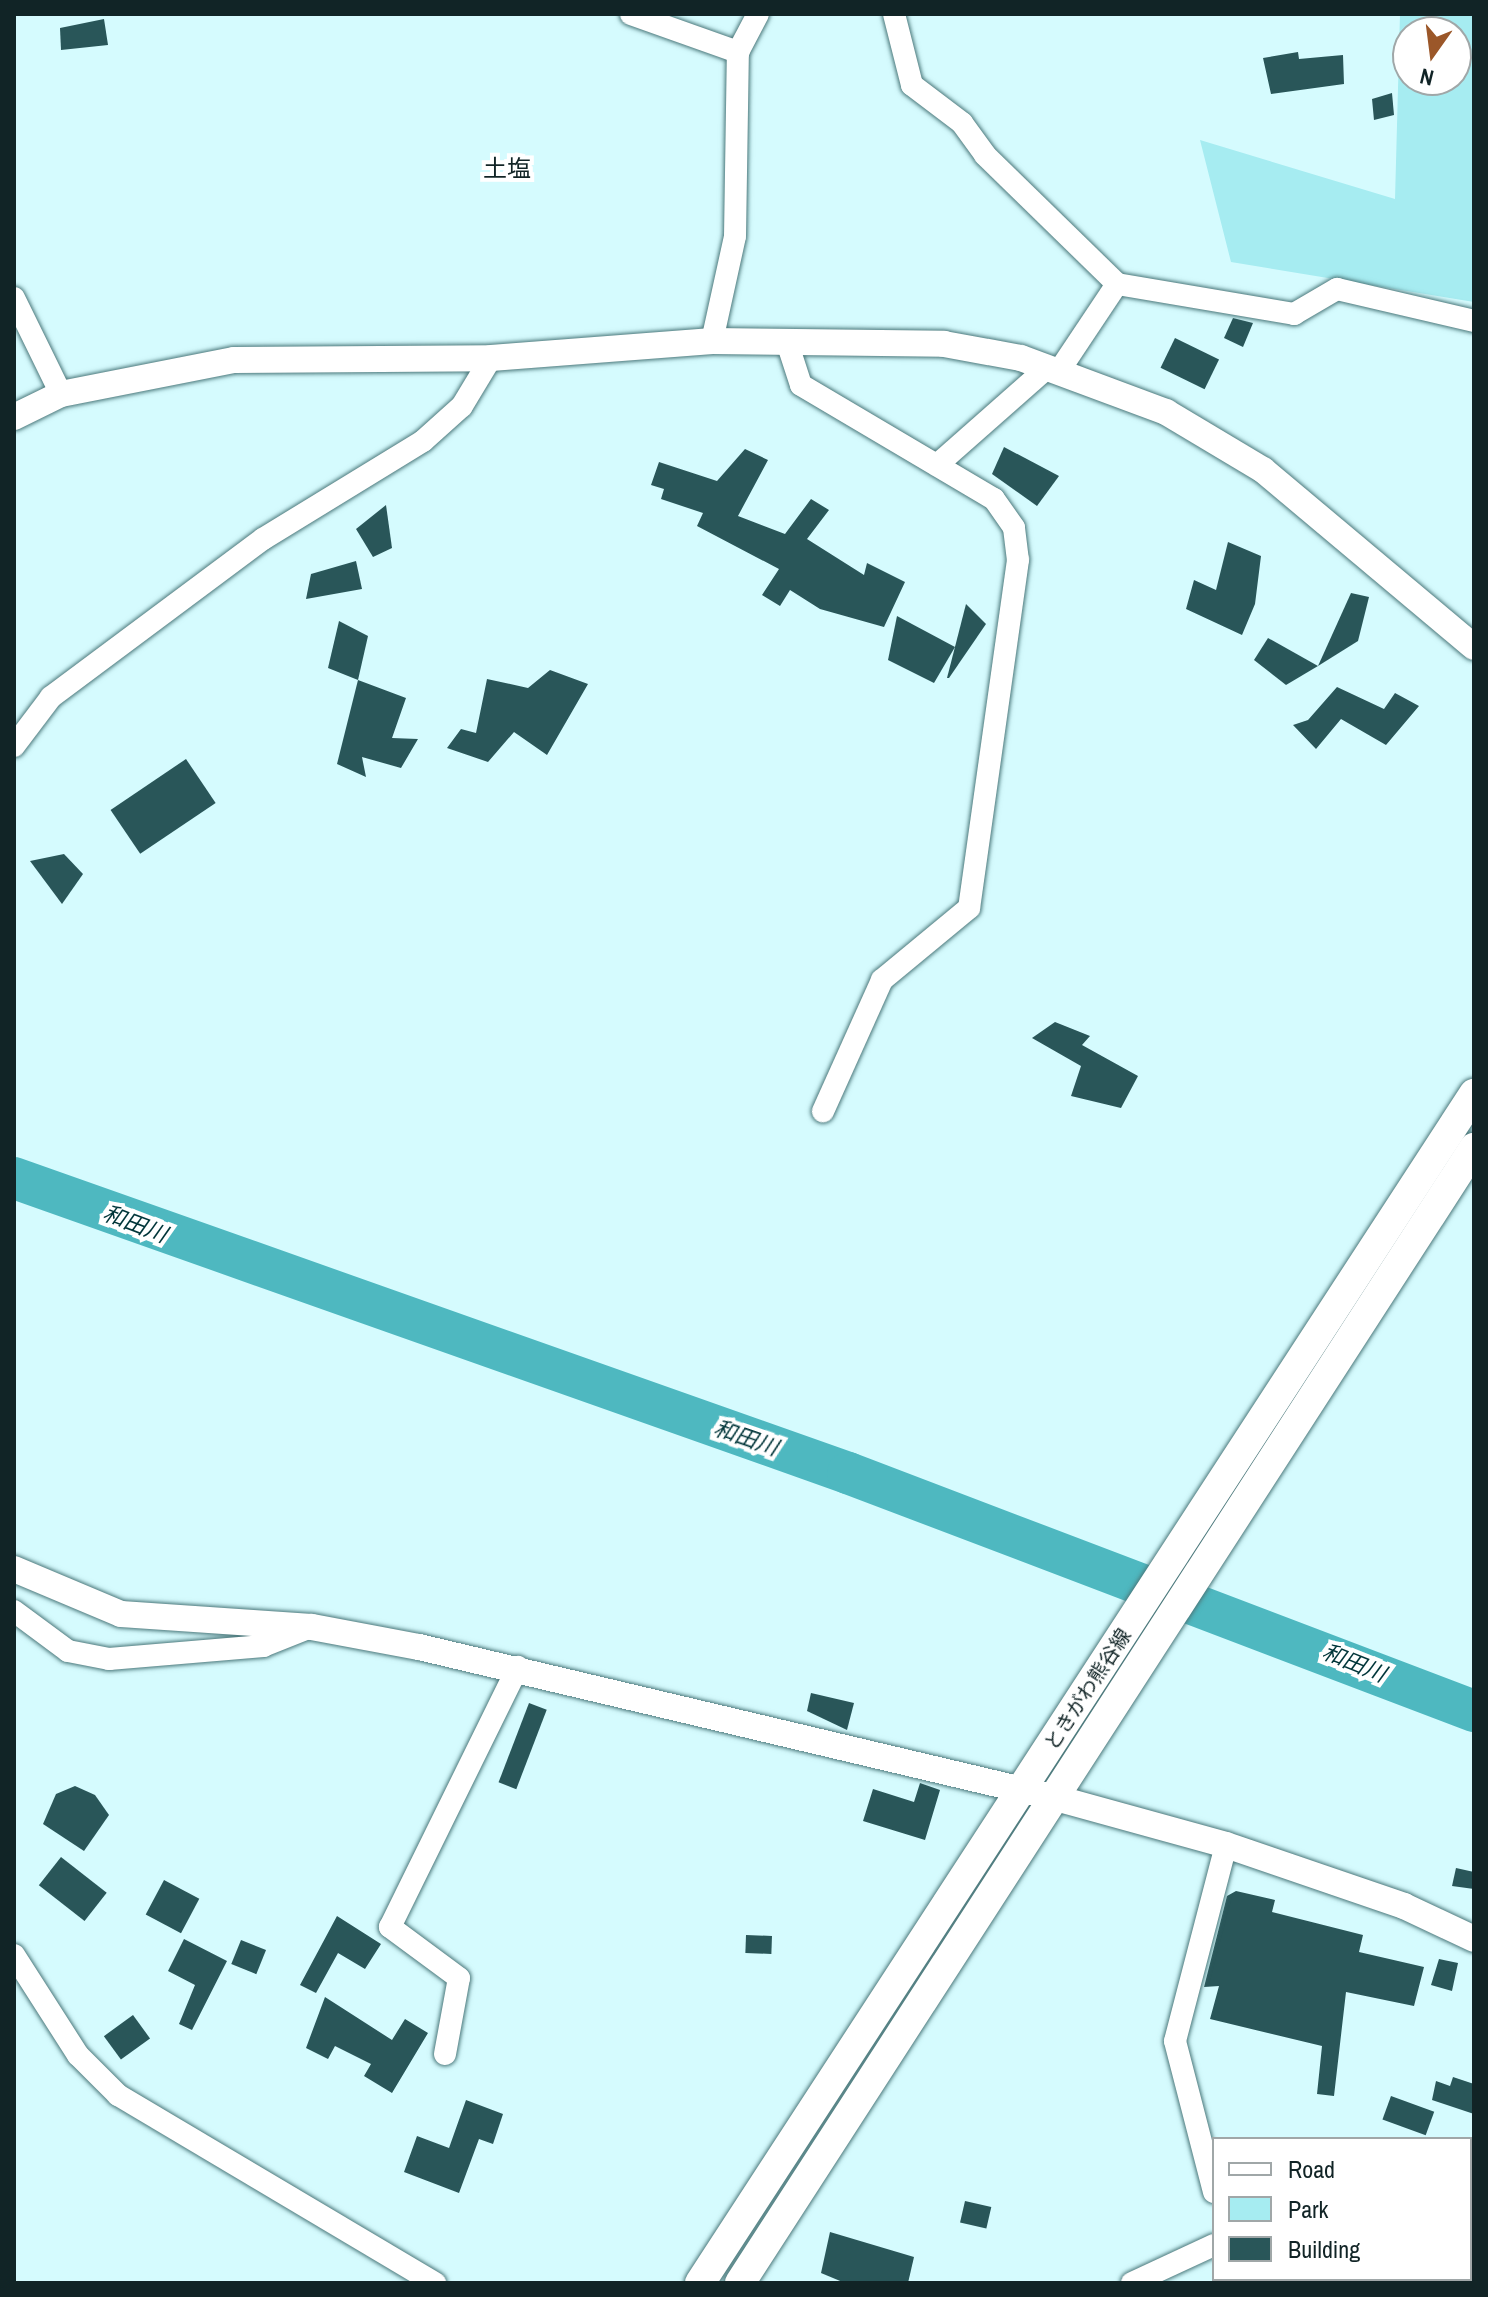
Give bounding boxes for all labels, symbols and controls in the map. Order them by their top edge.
north arrow [1392,16,1472,96]
text: N [1417,61,1437,93]
district label: 土塩 [483,155,531,183]
water label: 和田川 [99,1200,171,1248]
water label: 和田川 [711,1415,781,1461]
street label: ときがわ熊谷線 [1039,1624,1135,1754]
water label: 和田川 [1318,1638,1390,1688]
legend [1212,2137,1472,2281]
text: Road [1288,2153,1335,2185]
text: Park [1288,2193,1328,2225]
text: Building [1288,2233,1360,2265]

